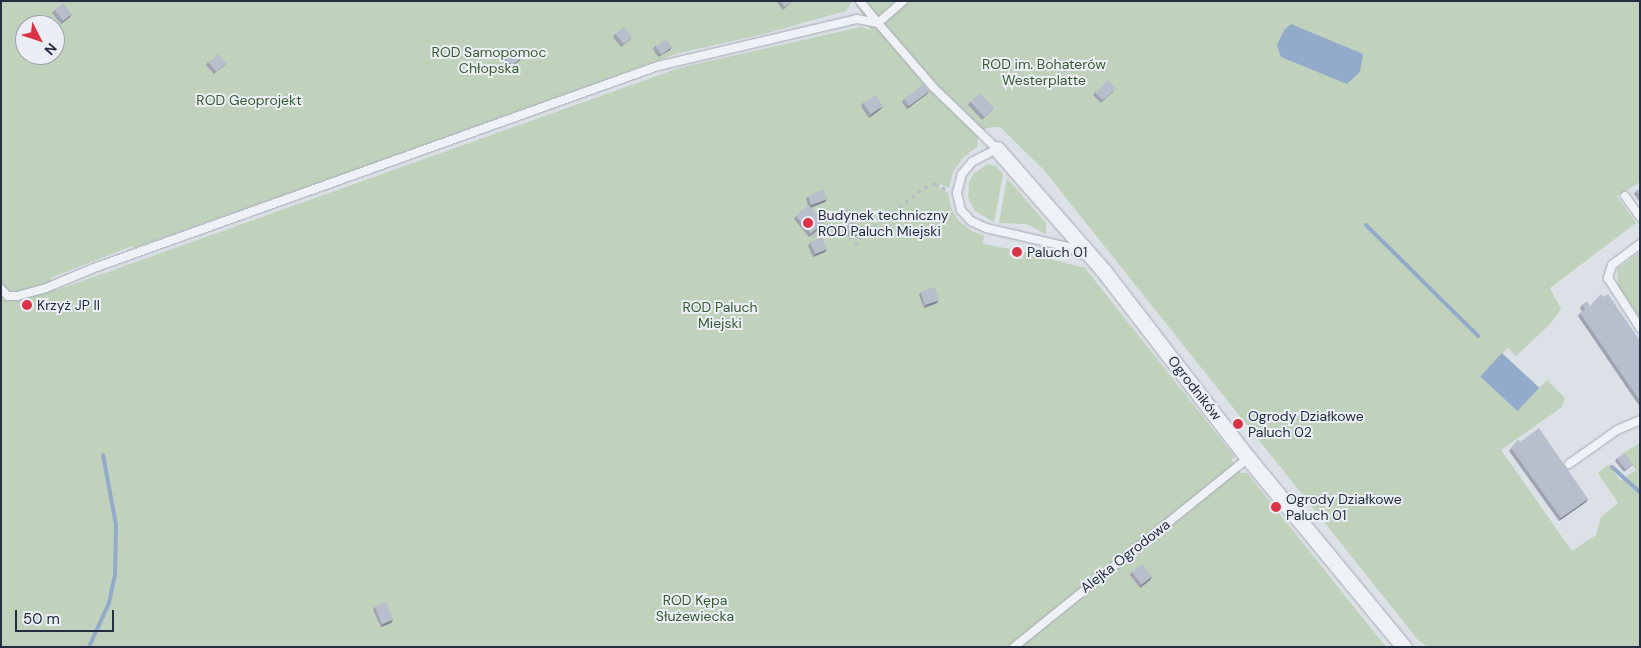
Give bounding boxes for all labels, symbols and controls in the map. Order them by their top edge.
north arrow [15,15,65,65]
text: N [40,39,61,59]
park label: ROD Samopomoc Chłopska [432,44,546,76]
park label: ROD im. Bohaterów Westerplatte [982,56,1106,88]
park label: ROD Geoprojekt [196,92,302,108]
place label: Budynek techniczny ROD Paluch Miejski [818,207,949,240]
marker: Budynek techniczny ROD Paluch Miejski [802,217,814,229]
place label: Paluch 01 [1027,244,1087,260]
marker: Paluch 01 [1011,246,1023,258]
place label: Krzyż JP II [37,297,100,313]
marker: Krzyż JP II [21,299,33,311]
park label: ROD Paluch Miejski [682,299,758,332]
street label: Ogrodników [1165,352,1225,424]
place label: Ogrody Działkowe Paluch 02 [1248,408,1364,441]
marker: Ogrody Działkowe Paluch 02 [1232,418,1244,430]
place label: Ogrody Działkowe Paluch 01 [1286,491,1402,524]
marker: Ogrody Działkowe Paluch 01 [1270,501,1282,513]
street label: Alejka Ogrodowa [1077,516,1173,596]
park label: ROD Kępa Służewiecka [656,592,734,624]
scale bar [18,600,116,632]
text: 50 m [23,609,60,629]

